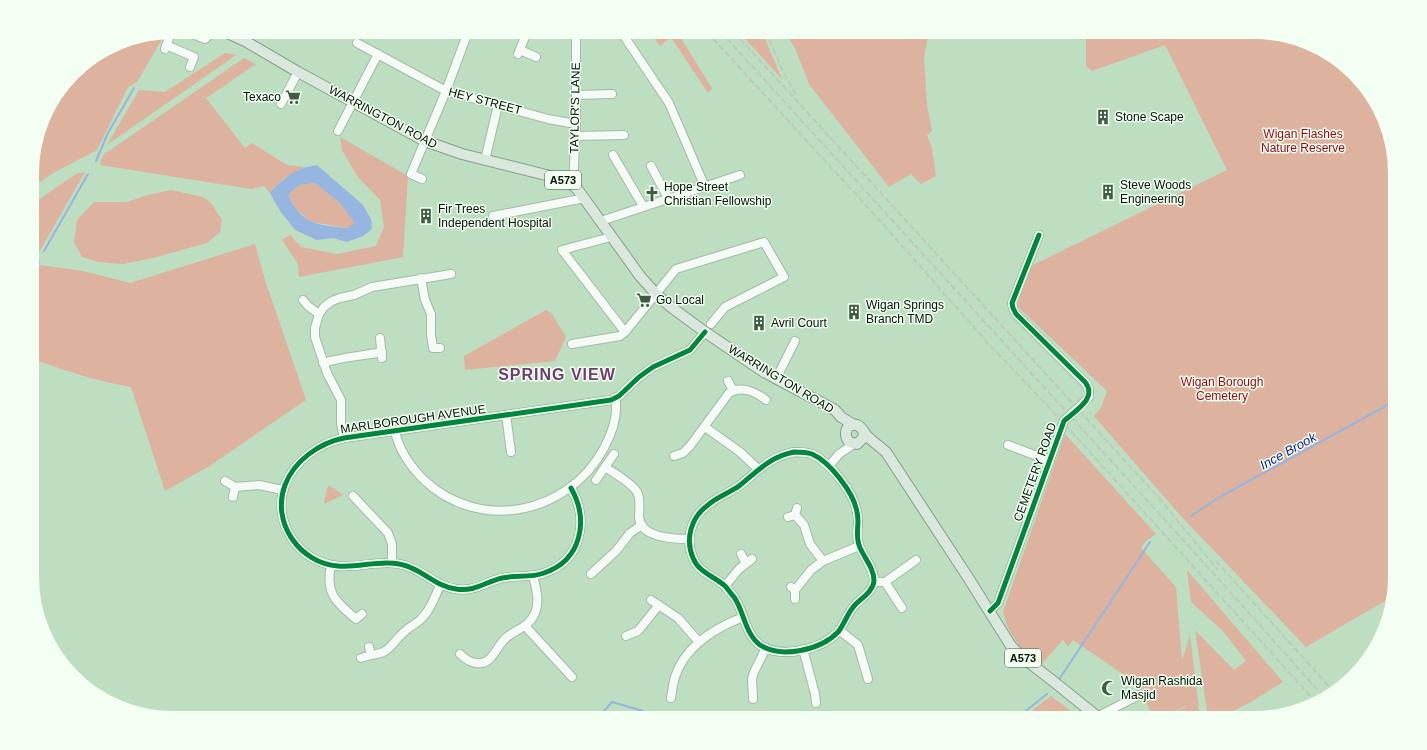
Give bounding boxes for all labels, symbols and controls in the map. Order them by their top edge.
street label: TAYLOR'S LANE [567,62,583,154]
street label: WARRINGTON ROAD [326,82,440,152]
street label: HEY STREET [447,85,524,118]
supermarket icon: Texaco [284,88,302,106]
place label: Texaco [243,90,281,104]
building icon: Stone Scape [1094,108,1112,126]
place label: Stone Scape [1115,110,1184,124]
park label: Wigan Flashes Nature Reserve [1261,127,1345,155]
road number: A573 [545,171,581,189]
place label: Steve Woods Engineering [1120,178,1191,206]
place label: Hope Street Christian Fellowship [664,180,772,208]
building icon: Steve Woods Engineering [1099,183,1117,201]
church icon: Hope Street Christian Fellowship [643,185,661,203]
place label: Fir Trees Independent Hospital [438,202,551,230]
building icon: Fir Trees Independent Hospital [417,207,435,225]
supermarket icon: Go Local [635,291,653,309]
place label: Go Local [656,293,704,307]
place label: Wigan Springs Branch TMD [866,298,944,326]
building icon: Wigan Springs Branch TMD [845,303,863,321]
building icon: Avril Court [750,314,768,332]
place label: Avril Court [771,316,827,330]
street label: WARRINGTON ROAD [726,342,837,416]
district label: SPRING VIEW [498,366,616,383]
park label: Wigan Borough Cemetery [1181,375,1263,403]
street label: MARLBOROUGH AVENUE [339,402,487,436]
street label: CEMETERY ROAD [1011,420,1060,523]
water label: Ince Brook [1257,429,1320,473]
road number: A573 [1005,649,1041,667]
place label: Wigan Rashida Masjid [1121,674,1203,702]
mosque icon: Wigan Rashida Masjid [1100,679,1118,697]

